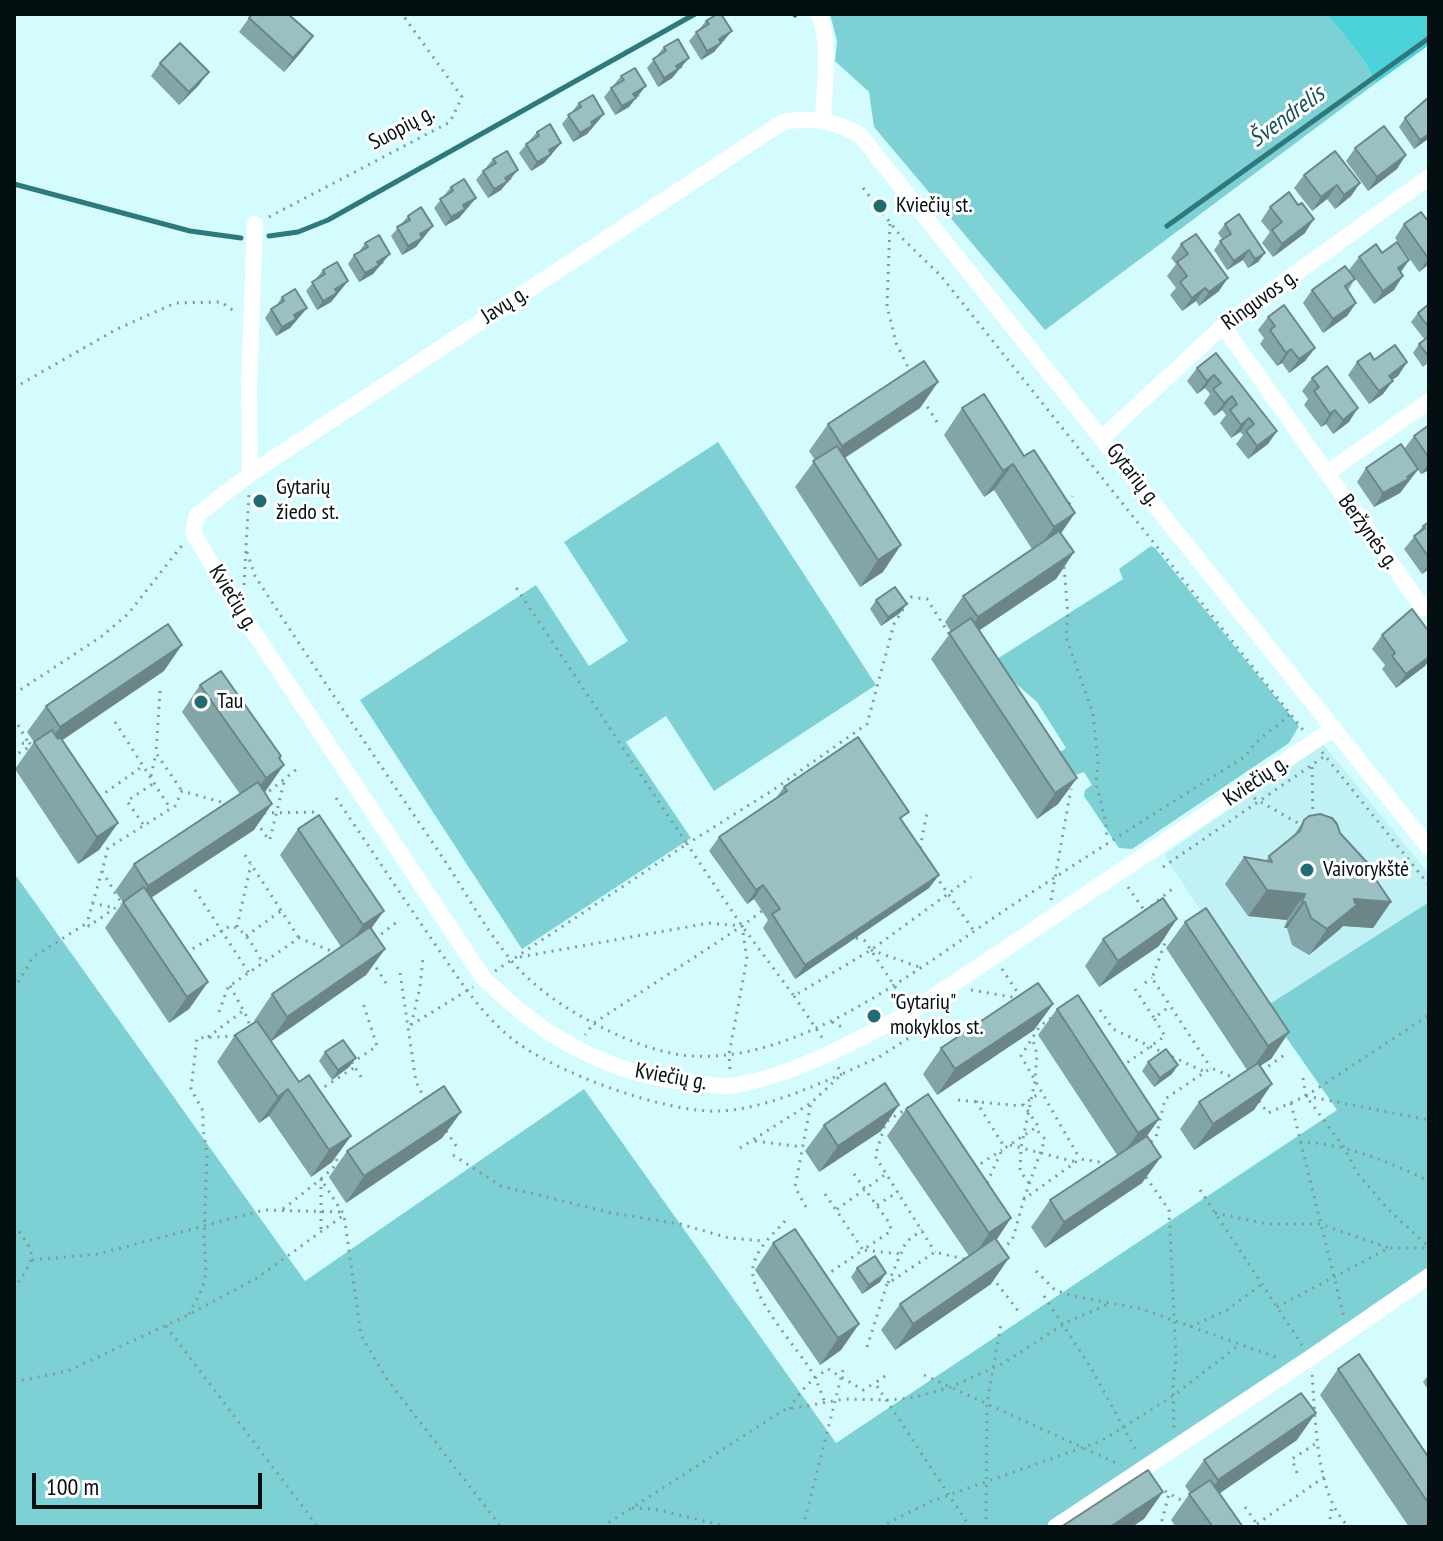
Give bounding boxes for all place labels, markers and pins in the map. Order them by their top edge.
place label: Kviečių st. [896,193,972,219]
marker: Kviečių st. [871,197,889,215]
place label: Gytarių žiedo st. [276,475,339,526]
marker: Gytarių žiedo st. [251,492,269,510]
place label: Tau [217,689,243,715]
marker: Tau [192,693,210,711]
place label: Vaivorykštė [1323,857,1409,883]
marker: Vaivorykštė [1298,861,1316,879]
place label: "Gytarių" mokyklos st. [890,990,983,1042]
marker: "Gytarių" mokyklos st. [865,1007,883,1025]

